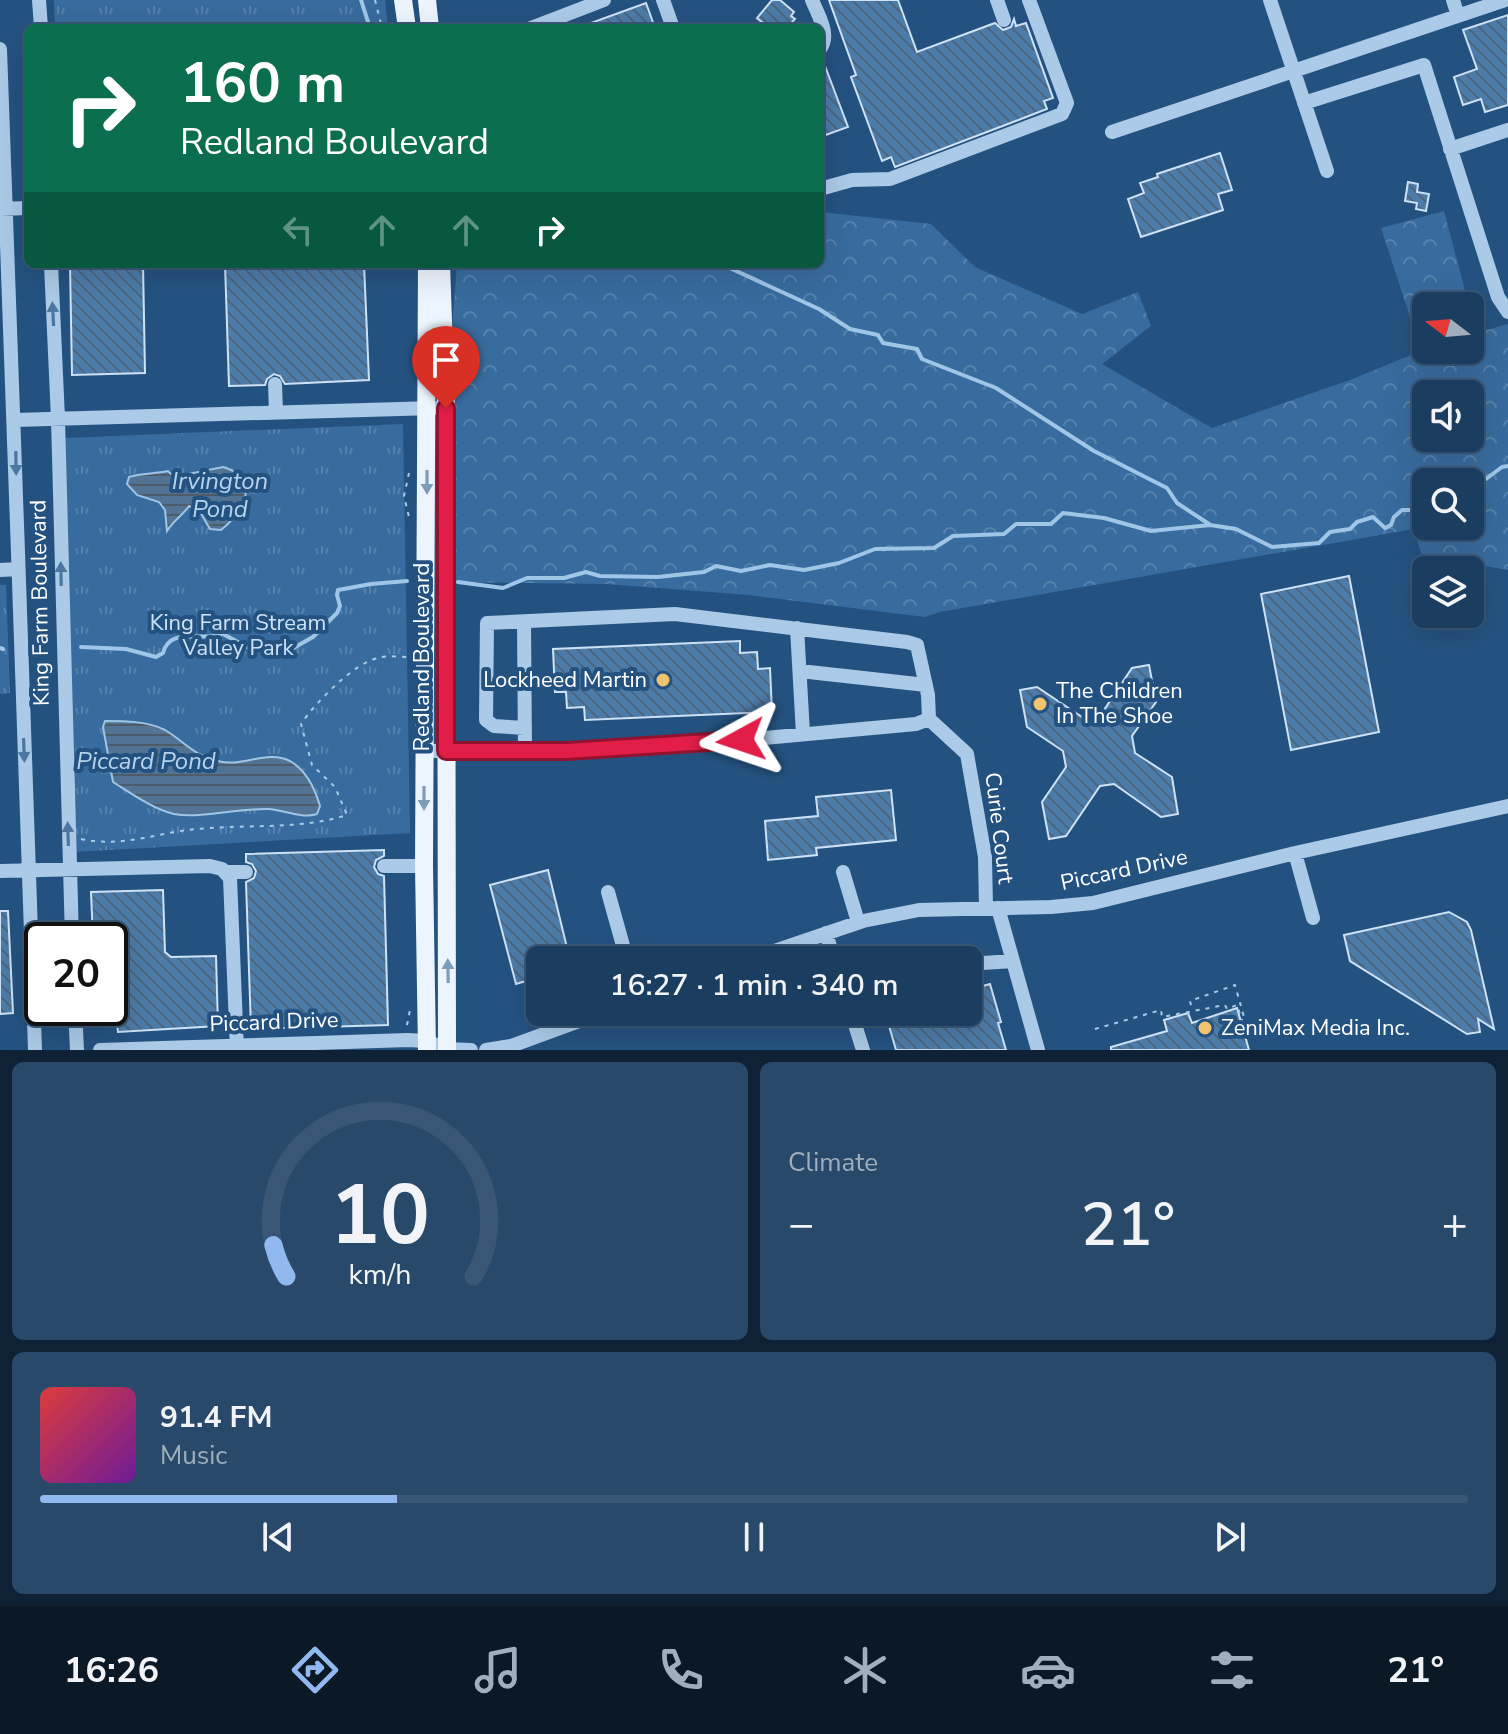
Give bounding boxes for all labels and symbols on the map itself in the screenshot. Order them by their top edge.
north arrow [1412,292,1484,364]
one-way arrow [46,301,59,326]
pin [412,326,480,408]
one-way arrow [10,451,22,476]
water label: Irvington Pond [172,465,268,525]
one-way arrow [420,470,433,495]
street label: King Farm Boulevard [23,500,57,706]
one-way arrow [55,561,68,586]
street label: Redland Boulevard [407,563,437,751]
park label: King Farm Stream Valley Park [150,608,326,663]
place label: Lockheed Martin [483,665,647,695]
marker: Lockheed Martin [654,671,672,689]
place label: The Children In The Shoe [1056,676,1183,731]
marker: The Children In The Shoe [1031,695,1049,713]
position arrow [699,698,783,782]
one-way arrow [18,738,30,763]
water label: Piccard Pond [76,745,216,777]
street label: Curie Court [977,771,1021,886]
one-way arrow [418,786,430,811]
one-way arrow [62,821,74,846]
street label: Piccard Drive [1058,842,1190,898]
speed limit sign: 20 [24,922,128,1026]
one-way arrow [442,958,454,983]
street label: Piccard Drive [209,1005,339,1039]
place label: ZeniMax Media Inc. [1221,1013,1410,1043]
marker: ZeniMax Media Inc. [1196,1019,1214,1037]

